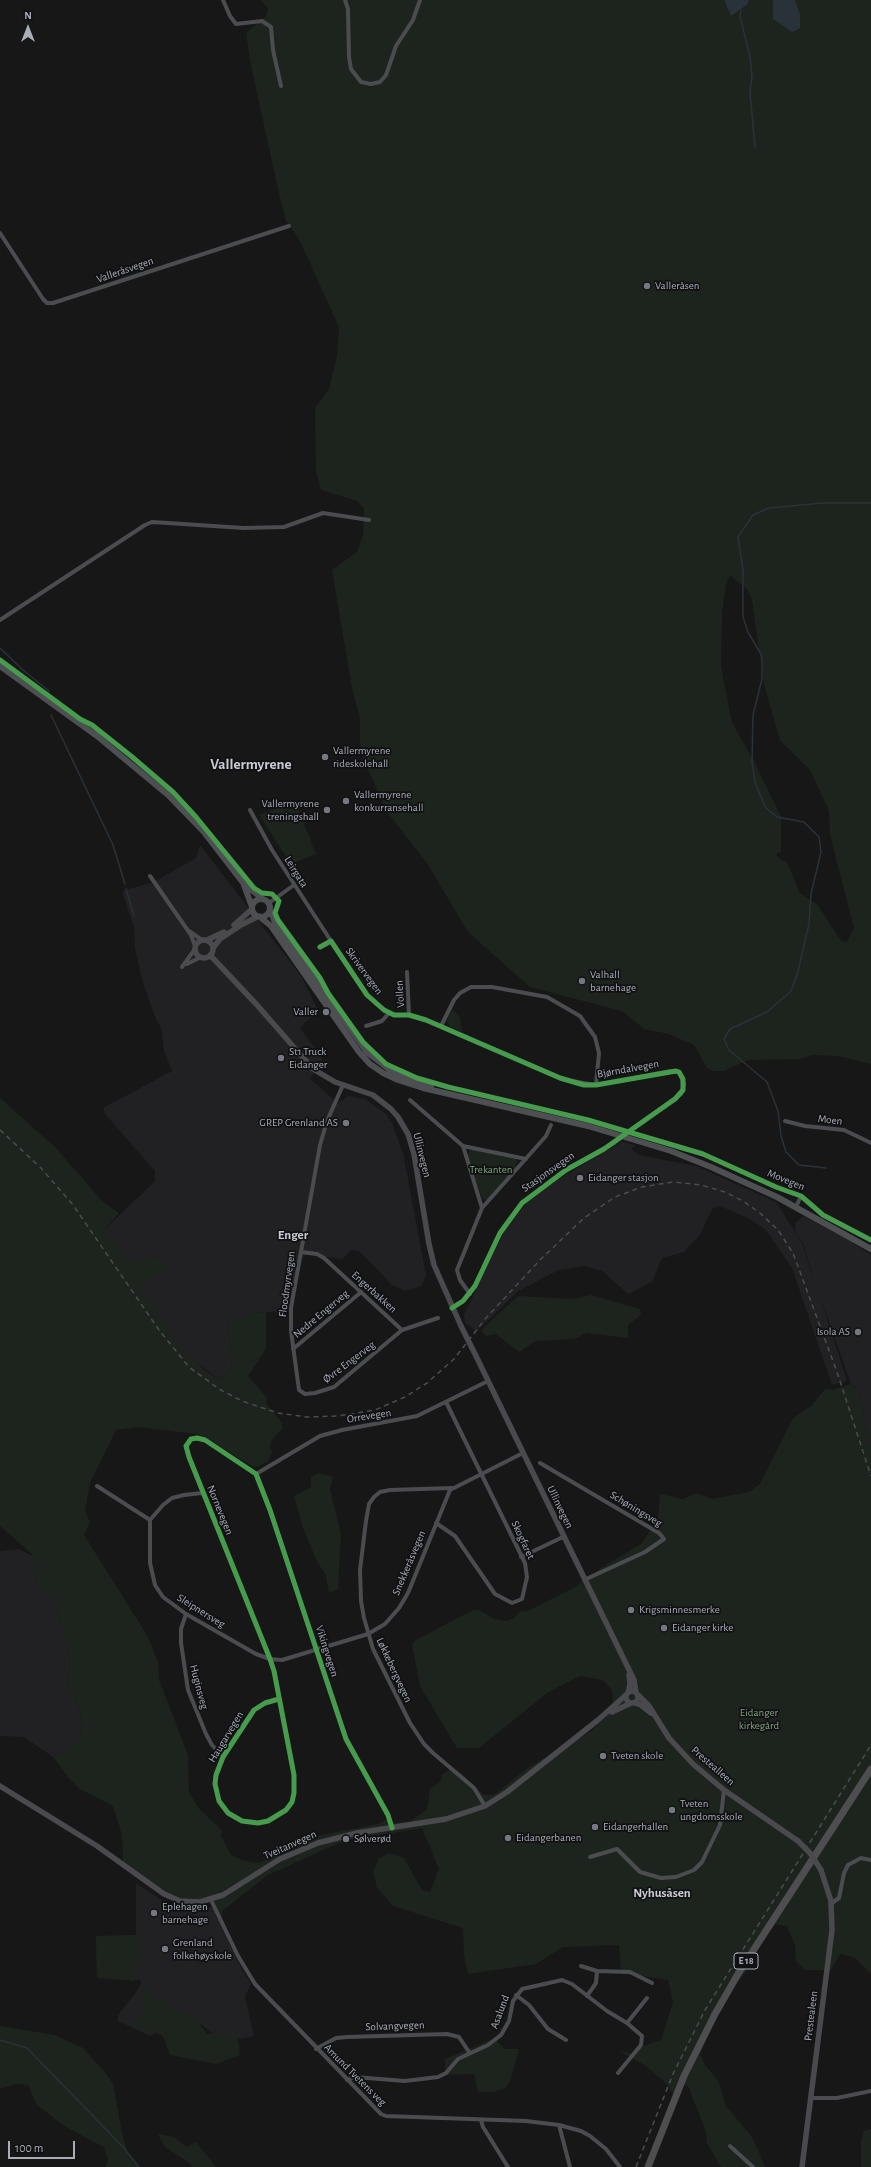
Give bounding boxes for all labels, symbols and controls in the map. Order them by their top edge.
north arrow [8,8,48,48]
text: N [24,10,32,21]
street label: Valleråsvegen [95,254,155,286]
place label: Valleråsen [655,279,700,293]
marker: Valleråsen [642,281,652,291]
place label: Vallermyrene rideskolehall [333,744,390,770]
marker: Vallermyrene rideskolehall [320,752,330,762]
district label: Vallermyrene [210,755,292,773]
place label: Vallermyrene konkurransehall [354,788,423,814]
marker: Vallermyrene konkurransehall [341,796,351,806]
place label: Vallermyrene treningshall [262,797,319,823]
marker: Vallermyrene treningshall [322,805,332,815]
street label: Leirgata [281,854,311,890]
street label: Skrivervegen [342,945,386,997]
place label: Valhall barnehage [590,968,636,994]
marker: Valhall barnehage [577,976,587,986]
street label: Vollen [392,980,408,1008]
place label: Valler [293,1005,318,1019]
marker: Valler [321,1007,331,1017]
place label: St1 Truck Eidanger [289,1045,327,1071]
marker: St1 Truck Eidanger [276,1053,286,1063]
street label: Bjørndalvegen [596,1057,660,1081]
street label: Moen [817,1112,843,1128]
place label: GREP Grenland AS [259,1116,338,1130]
marker: GREP Grenland AS [341,1118,351,1128]
street label: Ullinvegen [410,1131,434,1179]
street label: Stasjonsvegen [519,1149,577,1195]
park label: Trekanten [470,1163,512,1177]
street label: Movegen [765,1167,807,1193]
place label: Eidanger stasjon [588,1171,659,1185]
marker: Eidanger stasjon [575,1173,585,1183]
district label: Enger [278,1227,308,1243]
street label: Floodmyrvegen [276,1250,298,1318]
street label: Engerbakken [349,1268,399,1316]
street label: Nedre Engerveg [291,1287,351,1341]
place label: Isola AS [817,1325,850,1339]
marker: Isola AS [853,1327,863,1337]
street label: Øvre Engerveg [320,1338,378,1386]
street label: Orrevegen [346,1406,392,1426]
street label: Nornevegen [204,1483,236,1537]
street label: Ullinvegen [544,1483,576,1531]
street label: Schøningsveg [608,1488,664,1530]
street label: Skogfaret [508,1519,538,1561]
street label: Snekkeråsvegen [389,1529,429,1597]
street label: Sleipnersveg [175,1591,227,1631]
place label: Krigsminnesmerke [639,1603,720,1617]
marker: Krigsminnesmerke [626,1605,636,1615]
place label: Eidanger kirke [672,1621,733,1635]
marker: Eidanger kirke [659,1623,669,1633]
street label: Vikingvegen [313,1624,341,1678]
street label: Løkkebergvegen [373,1636,415,1704]
street label: Huginsveg [187,1663,211,1711]
park label: Eidanger kirkegård [739,1706,779,1732]
street label: Haugarvegen [206,1709,246,1765]
street label: Prestealleen [689,1744,737,1788]
place label: Tveten skole [611,1749,663,1763]
marker: Tveten skole [598,1751,608,1761]
place label: Tveten ungdomsskole [680,1797,742,1823]
marker: Tveten ungdomsskole [667,1805,677,1815]
place label: Eidangerhallen [603,1820,668,1834]
marker: Eidangerhallen [590,1822,600,1832]
street label: Tveitanvegen [262,1827,318,1863]
place label: Eidangerbanen [516,1831,581,1845]
place label: Sølverød [354,1832,391,1846]
marker: Eidangerbanen [503,1833,513,1843]
marker: Sølverød [341,1834,351,1844]
district label: Nyhusåsen [633,1885,691,1901]
place label: Eplehagen barnehage [162,1900,208,1926]
marker: Eplehagen barnehage [149,1908,159,1918]
place label: Grenland folkehøyskole [173,1936,232,1962]
marker: Grenland folkehøyskole [160,1944,170,1954]
road number: E 18 [734,1953,758,1969]
street label: Prestealeen [801,1990,821,2042]
street label: Asalund [488,1993,512,2031]
street label: Solvangvegen [365,2018,425,2034]
street label: Amund Tvetens veg [321,2041,389,2109]
scale bar [10,2133,77,2159]
text: 100 m [15,2142,43,2154]

